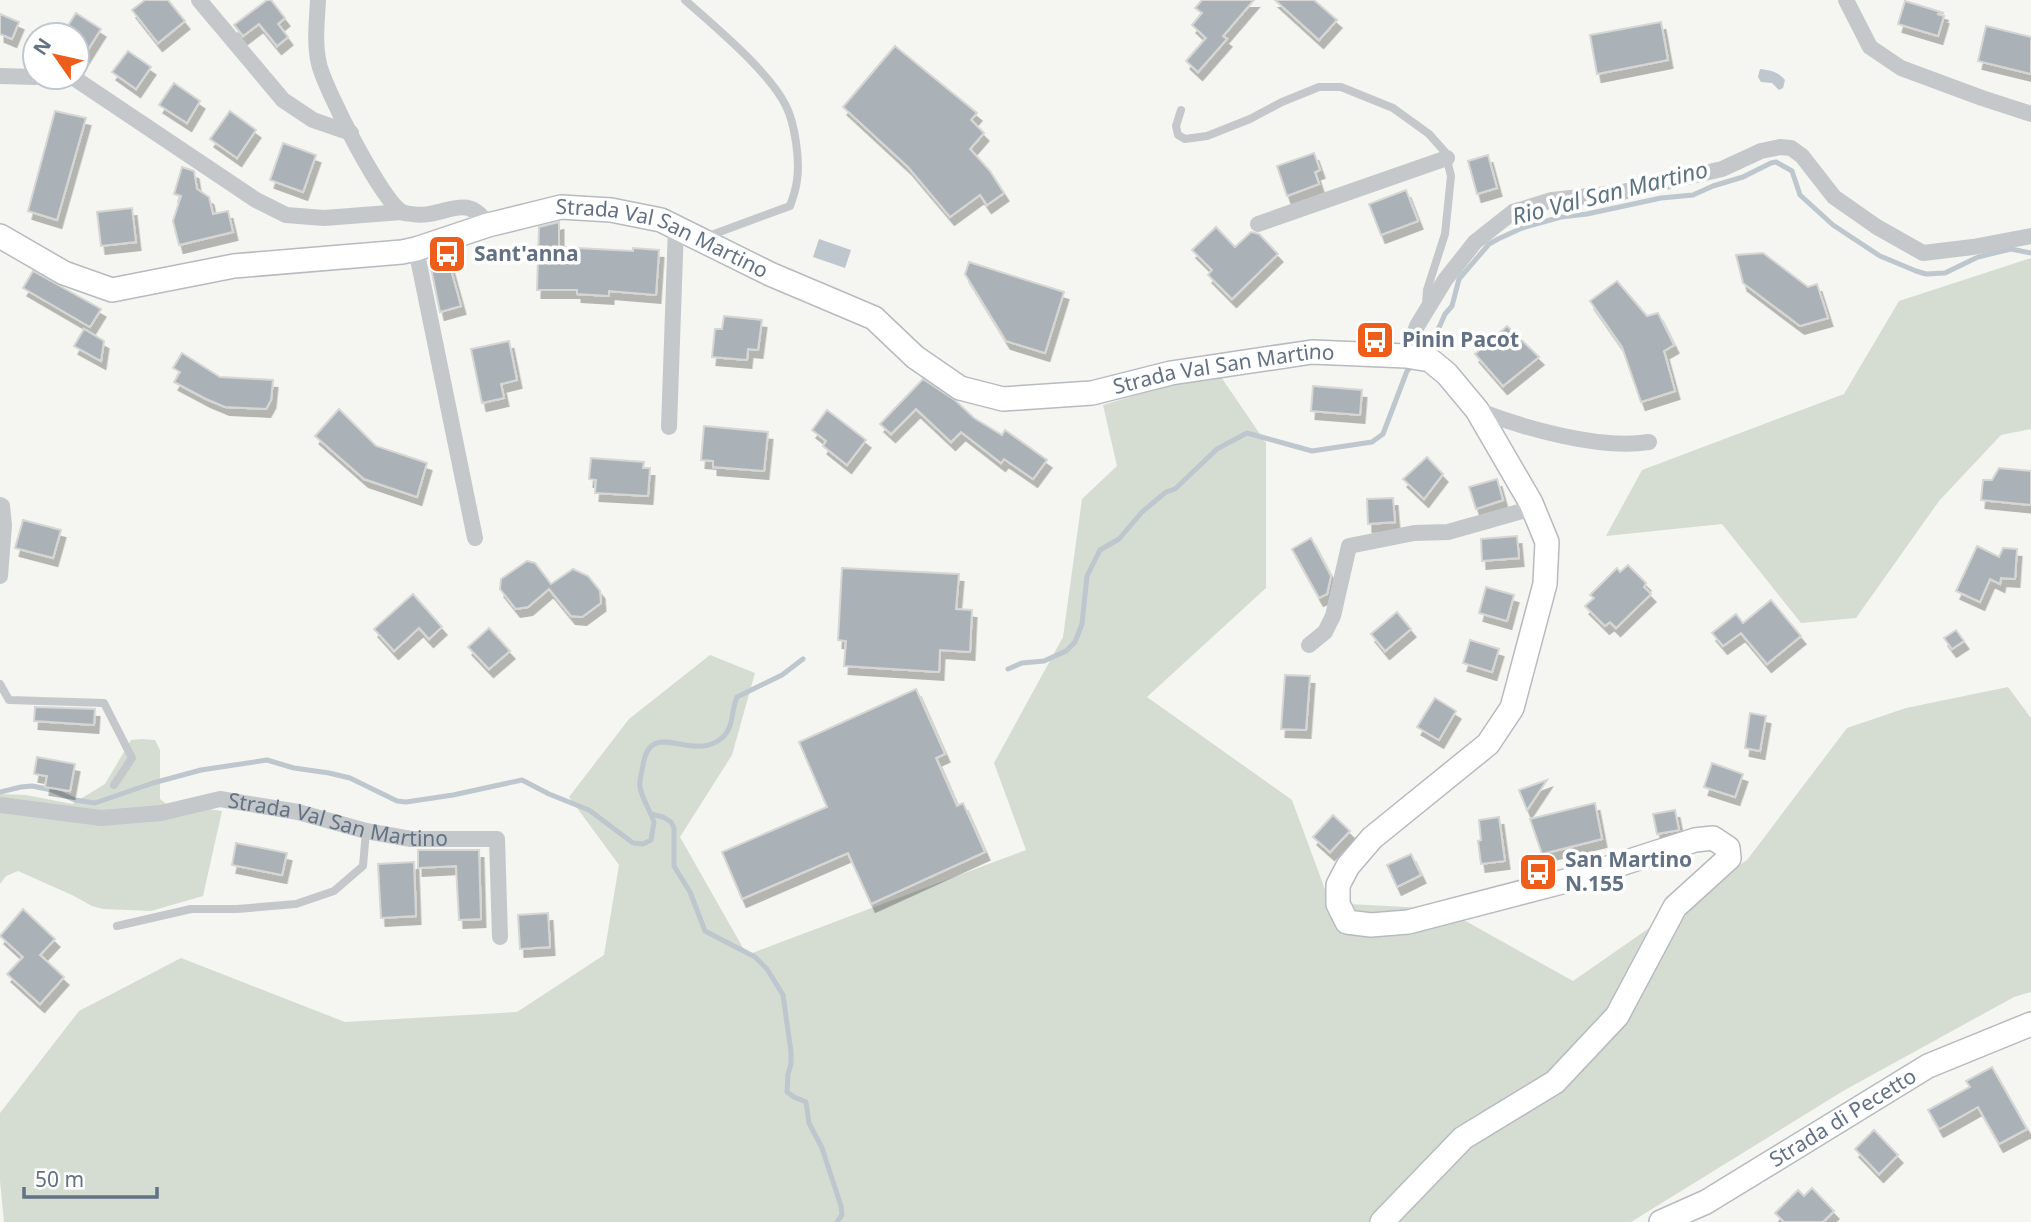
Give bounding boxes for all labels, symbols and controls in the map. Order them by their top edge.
north arrow [21,21,91,91]
text: N [27,33,57,60]
water label: Rio Val San Martino [1509,152,1711,232]
street label: Strada Val San Martino [555,192,773,284]
bus stop icon: Sant'anna [426,233,468,275]
place label: Sant'anna [474,239,579,267]
bus stop icon: Pinin Pacot [1354,319,1396,361]
place label: Pinin Pacot [1402,325,1519,353]
street label: Strada Val San Martino [1110,337,1335,400]
street label: Strada Val San Martino [226,786,448,852]
place label: San Martino N.155 [1565,845,1692,897]
bus stop icon: San Martino N.155 [1517,851,1559,893]
street label: Strada di Pecetto [1764,1061,1921,1173]
scale bar [24,1156,158,1200]
text: 50 m [35,1165,84,1193]

